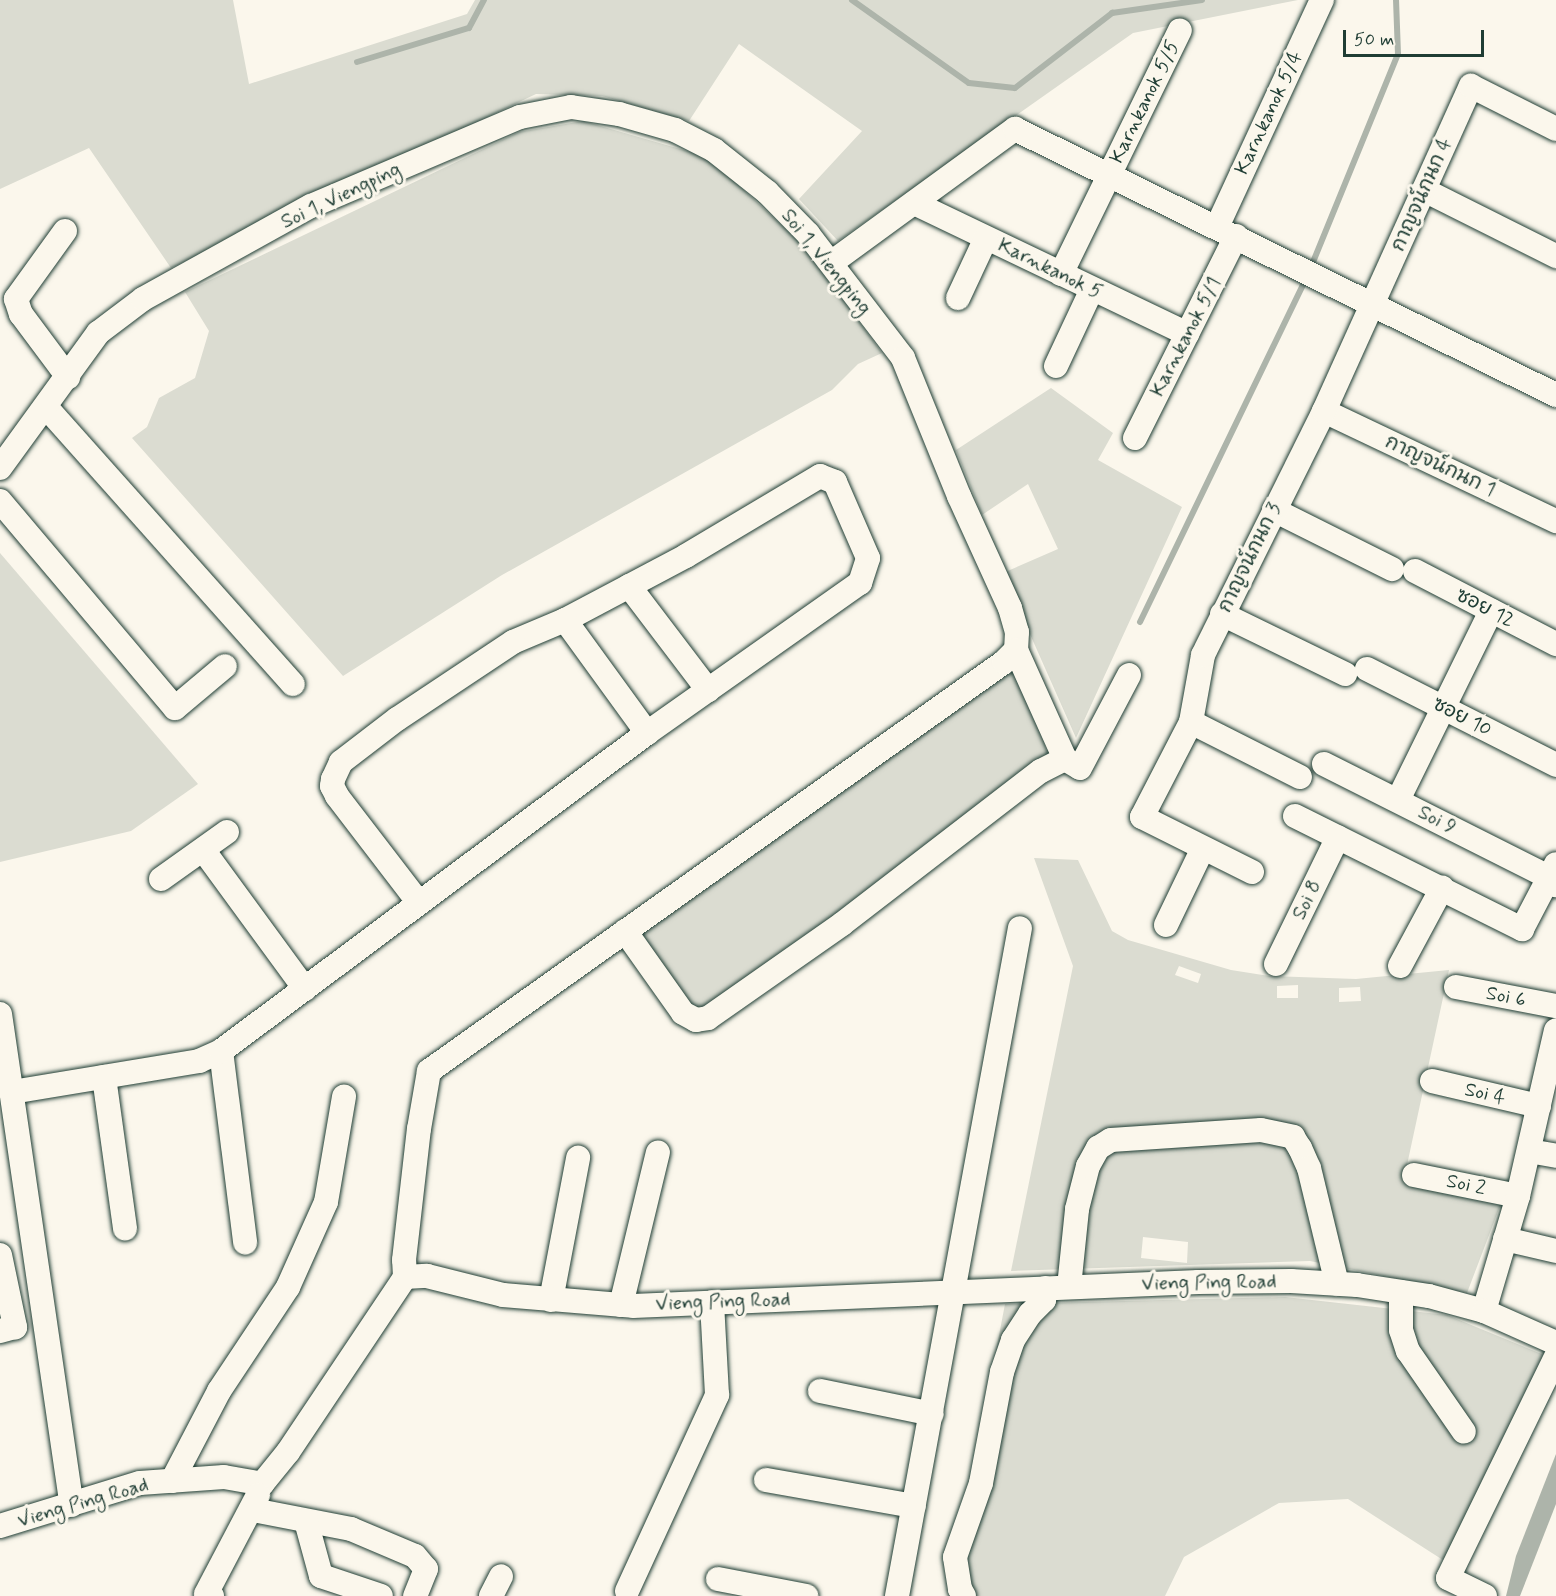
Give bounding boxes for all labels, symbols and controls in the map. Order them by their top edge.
scale bar [1346,18,1487,56]
text: 50 m [1354,28,1394,52]
street label: Karnkanok 5/5 [1105,37,1185,167]
street label: Karnkanok 5/4 [1230,47,1308,179]
street label: กาญจน์กนก 4 [1386,134,1458,256]
street label: Soi 1, Viengping [277,158,405,234]
street label: Soi 1, Viengping [776,204,876,320]
street label: Karnkanok 5 [994,233,1106,305]
street label: Karnkanok 5/1 [1146,273,1226,401]
street label: กาญจน์กนก 1 [1381,430,1499,502]
street label: กาญจน์กนก 3 [1213,499,1287,617]
street label: ซอย 12 [1452,583,1518,633]
street label: ซอย 10 [1428,692,1496,742]
street label: Soi 9 [1414,800,1460,840]
street label: Soi 8 [1287,876,1327,924]
street label: Soi 6 [1484,981,1528,1013]
street label: Soi 4 [1462,1078,1508,1110]
street label: Soi 2 [1444,1169,1488,1201]
street label: Vieng Ping Road [1141,1270,1277,1296]
street label: Vieng Ping Road [655,1288,791,1316]
street label: Vieng Ping Road [15,1473,151,1533]

